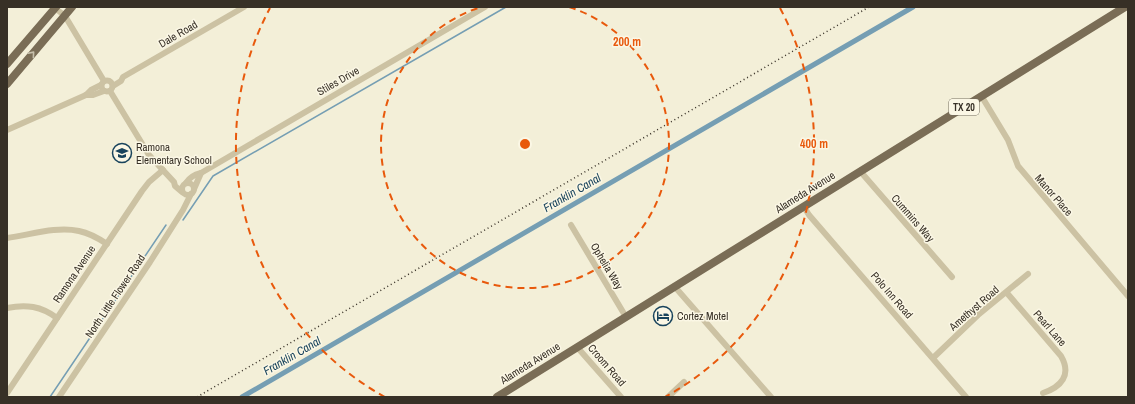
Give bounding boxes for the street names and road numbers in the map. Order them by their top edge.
street label: Dale Road [156,17,200,51]
street label: Stiles Drive [314,63,362,99]
road number: TX 20 [949,99,979,115]
street label: Alameda Avenue [772,168,838,216]
street label: Manor Place [1032,171,1076,219]
street label: Cummins Way [888,191,938,245]
street label: Ophelia Way [588,240,627,292]
street label: Ramona Avenue [50,243,98,305]
street label: North Little Flower Road [82,252,148,340]
street label: Polo Inn Road [868,269,916,321]
street label: Amethyst Road [945,282,1002,334]
street label: Pearl Lane [1030,307,1070,349]
street label: Alameda Avenue [497,339,563,387]
street label: Croom Road [585,341,629,389]

